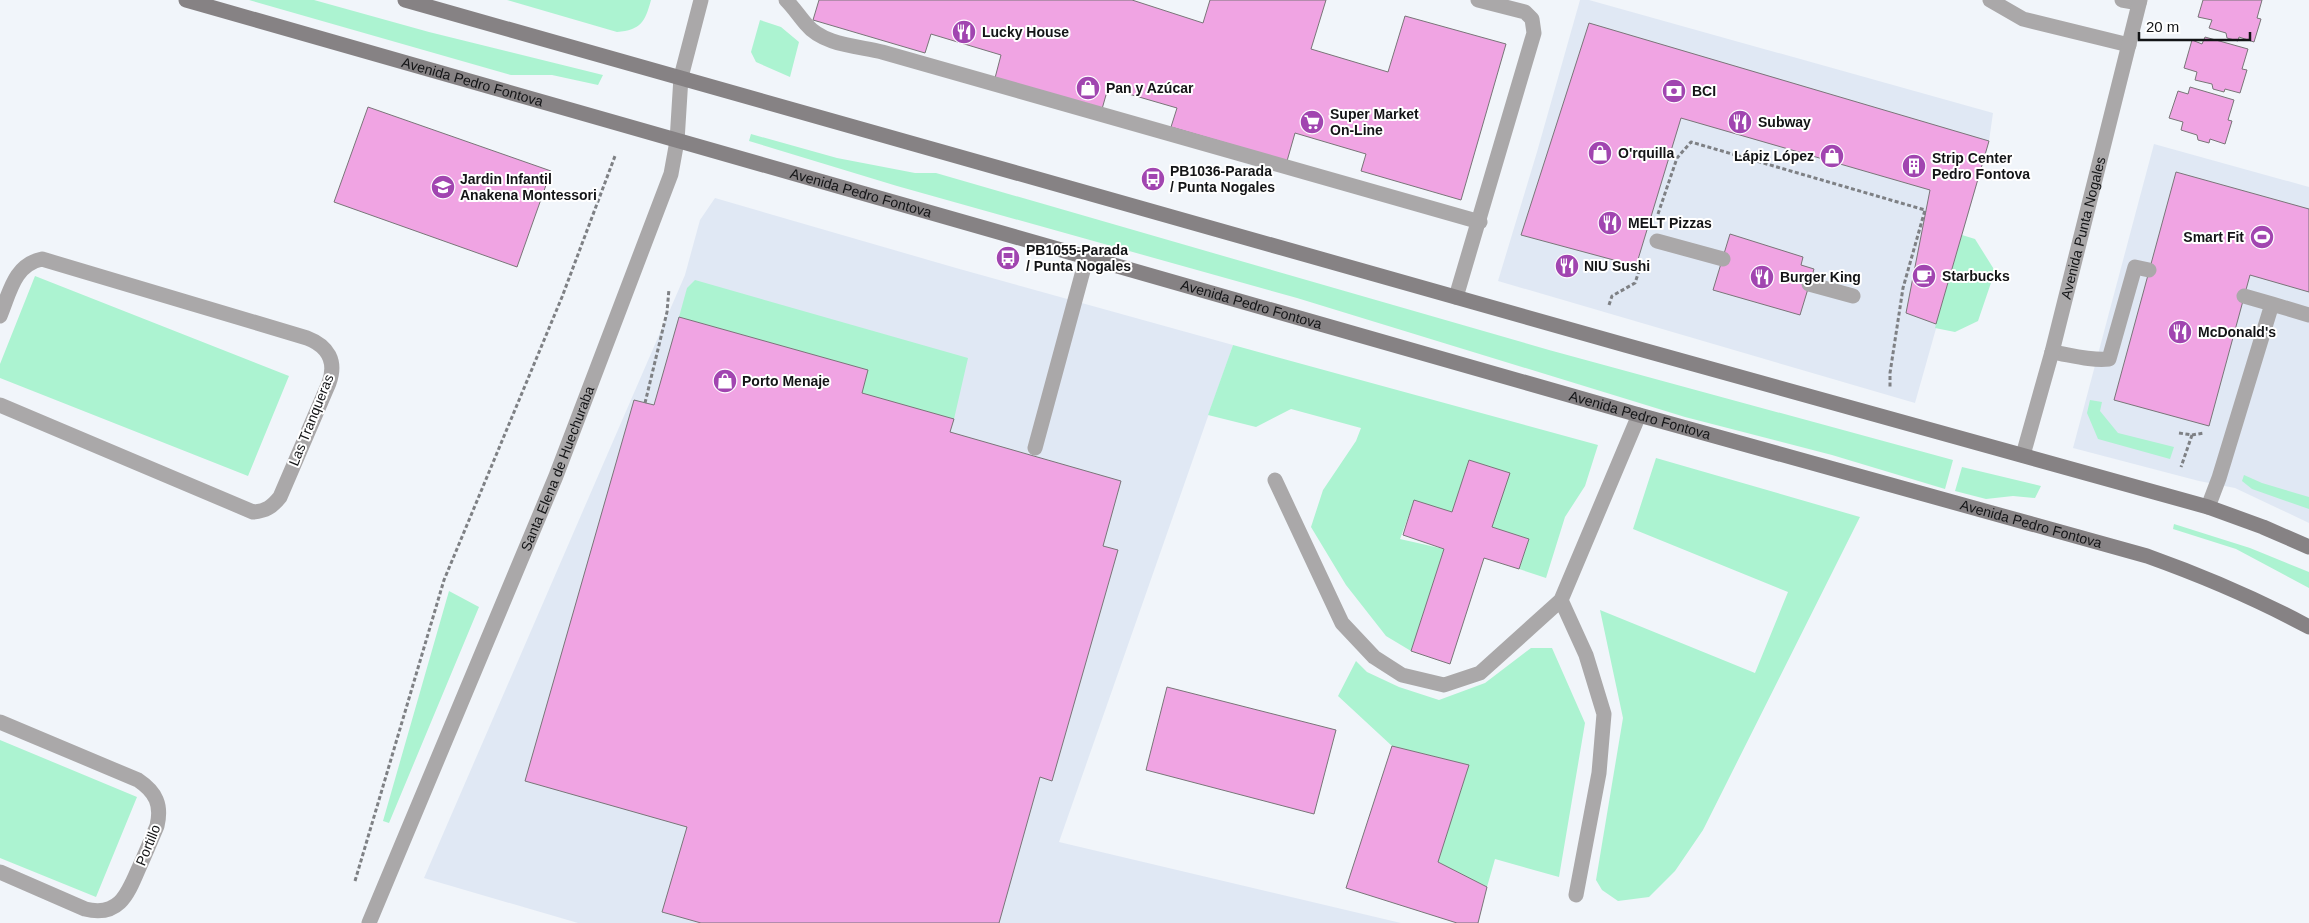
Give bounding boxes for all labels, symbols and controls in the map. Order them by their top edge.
scale bar [2139,10,2250,42]
text: 20 m [2146,18,2179,35]
restaurant icon: Lucky House [951,19,977,45]
place label: Lucky House [982,24,1069,40]
street label: Avenida Pedro Fontova [400,54,545,110]
shop icon: Pan y Azúcar [1075,75,1101,101]
bank icon: BCI [1661,78,1687,104]
place label: Pan y Azúcar [1106,80,1194,96]
place label: BCI [1692,83,1716,99]
place label: Super Market On-Line [1330,106,1419,138]
supermarket icon: Super Market On-Line [1299,109,1325,135]
restaurant icon: Subway [1727,109,1753,135]
place label: Subway [1758,114,1811,130]
shop icon: O'rquilla [1587,140,1613,166]
shop icon: Lápiz López [1819,143,1845,169]
place label: O'rquilla [1618,145,1674,161]
place label: Lápiz López [1734,148,1814,164]
place label: Strip Center Pedro Fontova [1932,150,2030,182]
building icon: Strip Center Pedro Fontova [1901,153,1927,179]
street label: Avenida Punta Nogales [2058,155,2109,301]
place label: PB1036-Parada / Punta Nogales [1170,163,1275,195]
street label: Avenida Pedro Fontova [789,165,934,221]
bus stop icon: PB1036-Parada / Punta Nogales [1140,166,1166,192]
place label: Jardin Infantil Anakena Montessori [460,171,597,203]
school or university icon: Jardin Infantil Anakena Montessori [430,174,456,200]
restaurant icon: MELT Pizzas [1597,210,1623,236]
place label: MELT Pizzas [1628,215,1712,231]
sports icon: Smart Fit [2249,224,2275,250]
place label: Smart Fit [2183,229,2244,245]
place label: PB1055-Parada / Punta Nogales [1026,242,1131,274]
bus stop icon: PB1055-Parada / Punta Nogales [995,245,1021,271]
restaurant icon: NIU Sushi [1554,253,1580,279]
place label: NIU Sushi [1584,258,1650,274]
cafe icon: Starbucks [1911,263,1937,289]
restaurant icon: Burger King [1749,264,1775,290]
place label: Starbucks [1942,268,2010,284]
place label: Burger King [1780,269,1861,285]
street label: Avenida Pedro Fontova [1179,277,1324,332]
restaurant icon: McDonald's [2167,319,2193,345]
place label: McDonald's [2198,324,2276,340]
shop icon: Porto Menaje [712,368,738,394]
street label: Las Tranqueras [285,372,337,468]
place label: Porto Menaje [742,373,830,389]
street label: Santa Elena de Huechuraba [518,384,598,553]
street label: Avenida Pedro Fontova [1567,387,1713,443]
street label: Avenida Pedro Fontova [1958,497,2104,551]
street label: Portillo [133,822,164,868]

